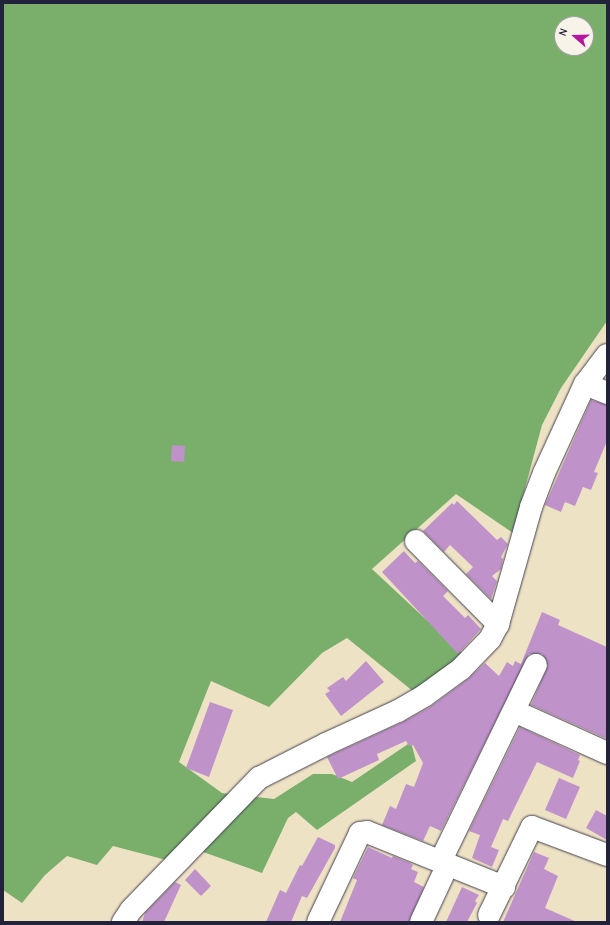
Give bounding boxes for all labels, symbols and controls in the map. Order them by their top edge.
north arrow [554,16,594,56]
text: N [556,26,571,38]

